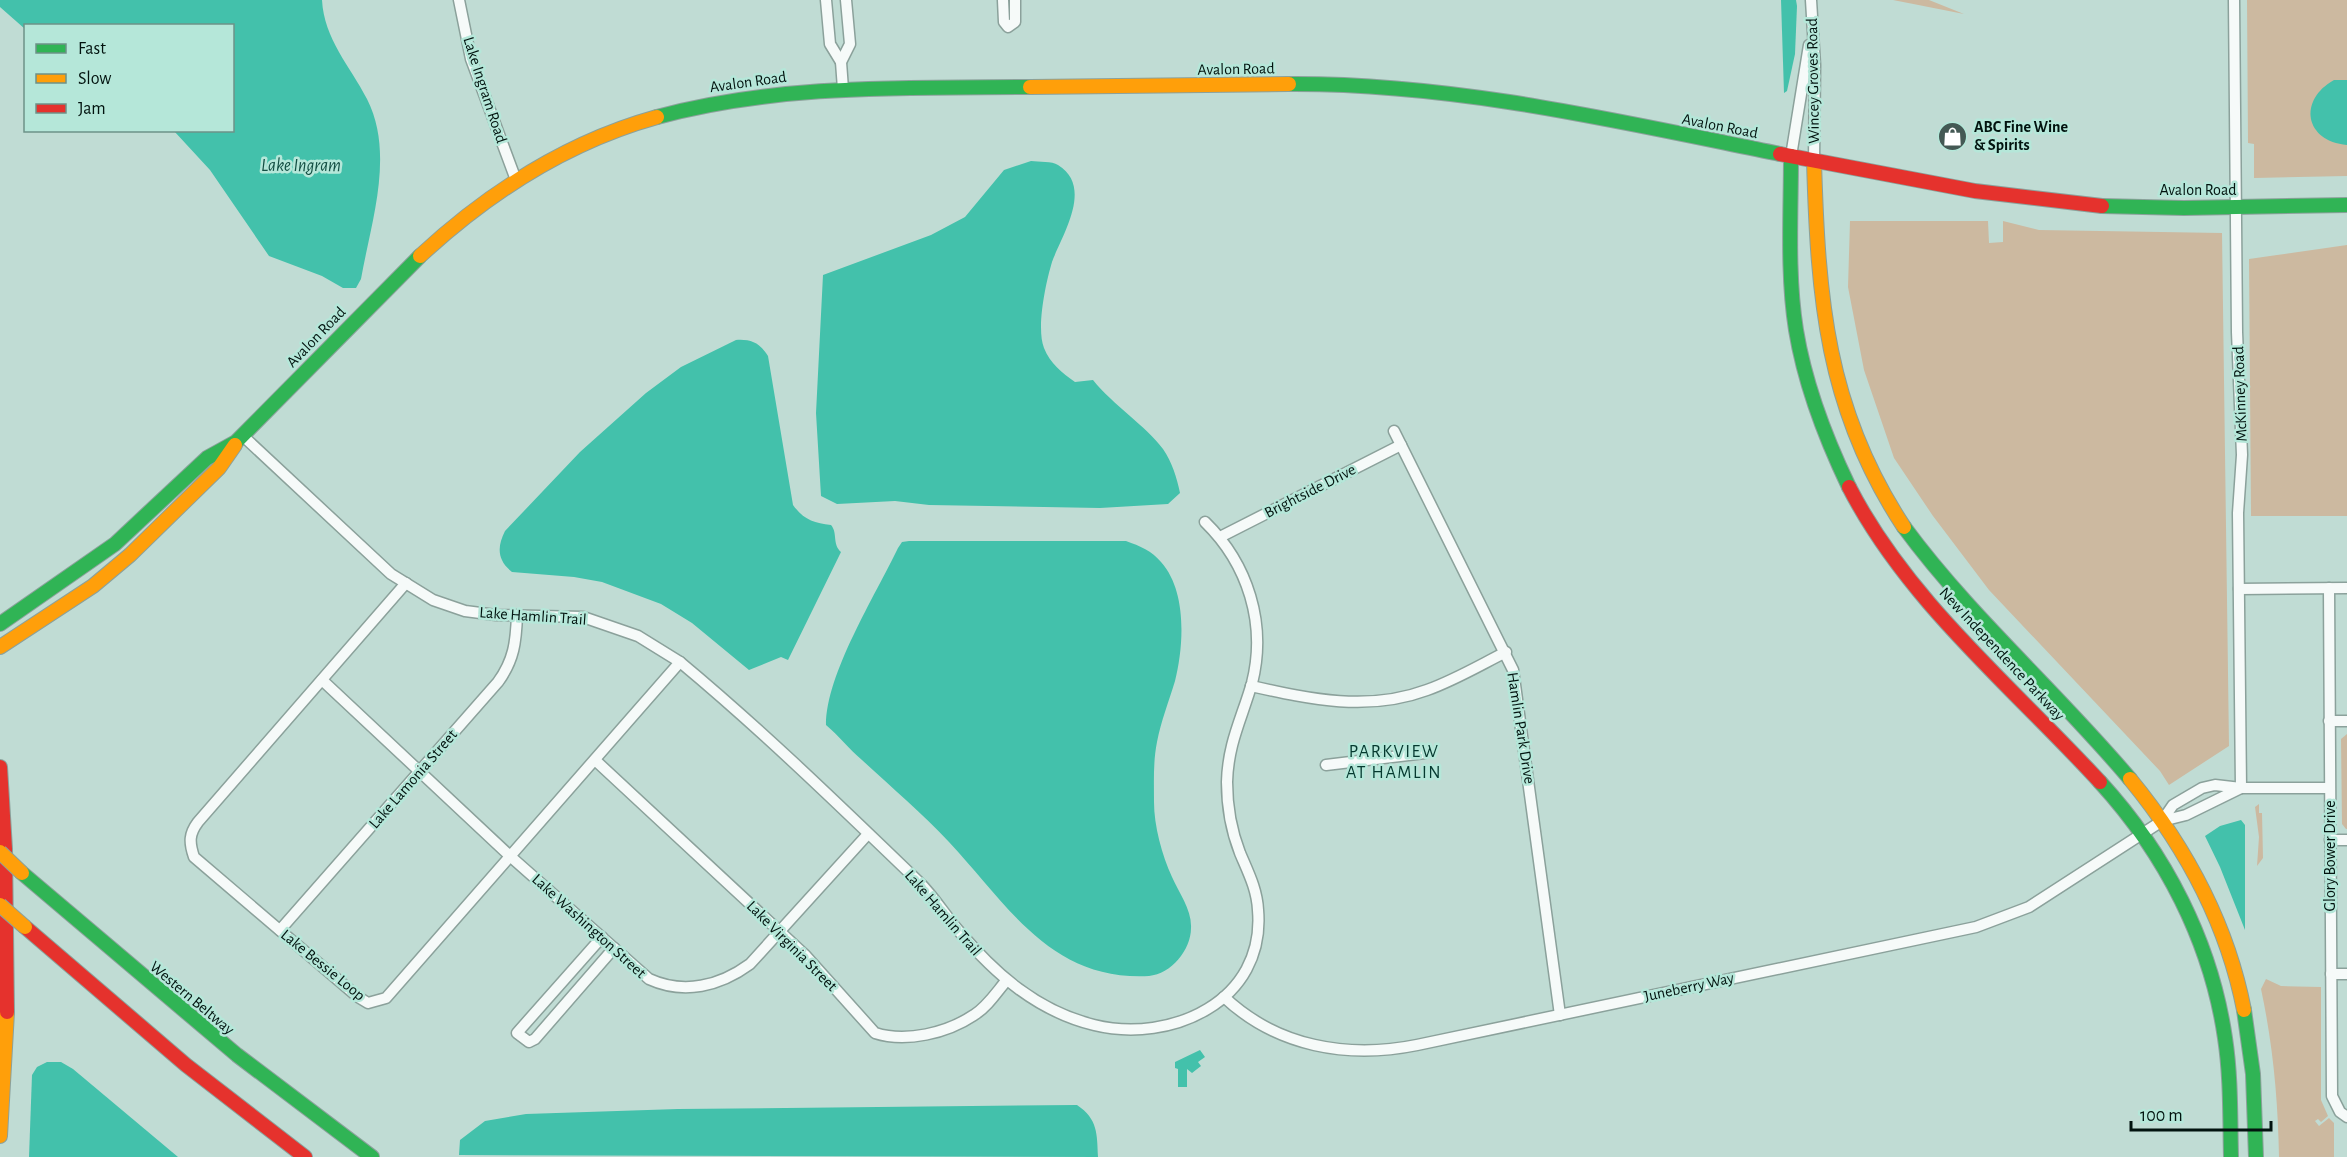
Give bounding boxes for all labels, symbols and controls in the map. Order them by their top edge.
street label: Wincey Groves Road [1804,18,1823,144]
legend [24,24,234,132]
street label: Lake Ingram Road [460,35,510,145]
text: Fast [78,40,106,58]
street label: Avalon Road [1197,60,1275,78]
street label: Avalon Road [709,69,787,95]
text: Slow [78,70,111,88]
text: Jam [78,100,106,118]
street label: Avalon Road [1681,111,1759,141]
place label: ABC Fine Wine & Spirits [1974,119,2069,153]
shop icon: ABC Fine Wine & Spirits [1937,120,1969,152]
water label: Lake Ingram [261,157,341,175]
street label: Avalon Road [2159,182,2237,198]
street label: Avalon Road [283,304,349,370]
street label: McKinney Road [2230,346,2251,442]
street label: Brightside Drive [1262,461,1358,521]
street label: New Independence Parkway [1936,584,2068,724]
street label: Lake Hamlin Trail [479,604,587,628]
street label: Hamlin Park Drive [1504,671,1538,785]
street label: Lake Lamonia Street [366,726,460,832]
district label: PARKVIEW AT HAMLIN [1346,743,1442,782]
street label: Glory Bower Drive [2322,800,2339,912]
street label: Lake Hamlin Trail [902,867,984,959]
street label: Lake Washington Street [529,871,649,981]
street label: Lake Virginia Street [744,898,840,994]
street label: Lake Bessie Loop [278,926,368,1004]
street label: Western Beltway [146,958,237,1039]
street label: Juneberry Way [1643,970,1736,1005]
scale bar [2131,1094,2270,1132]
text: 100 m [2140,1107,2183,1125]

